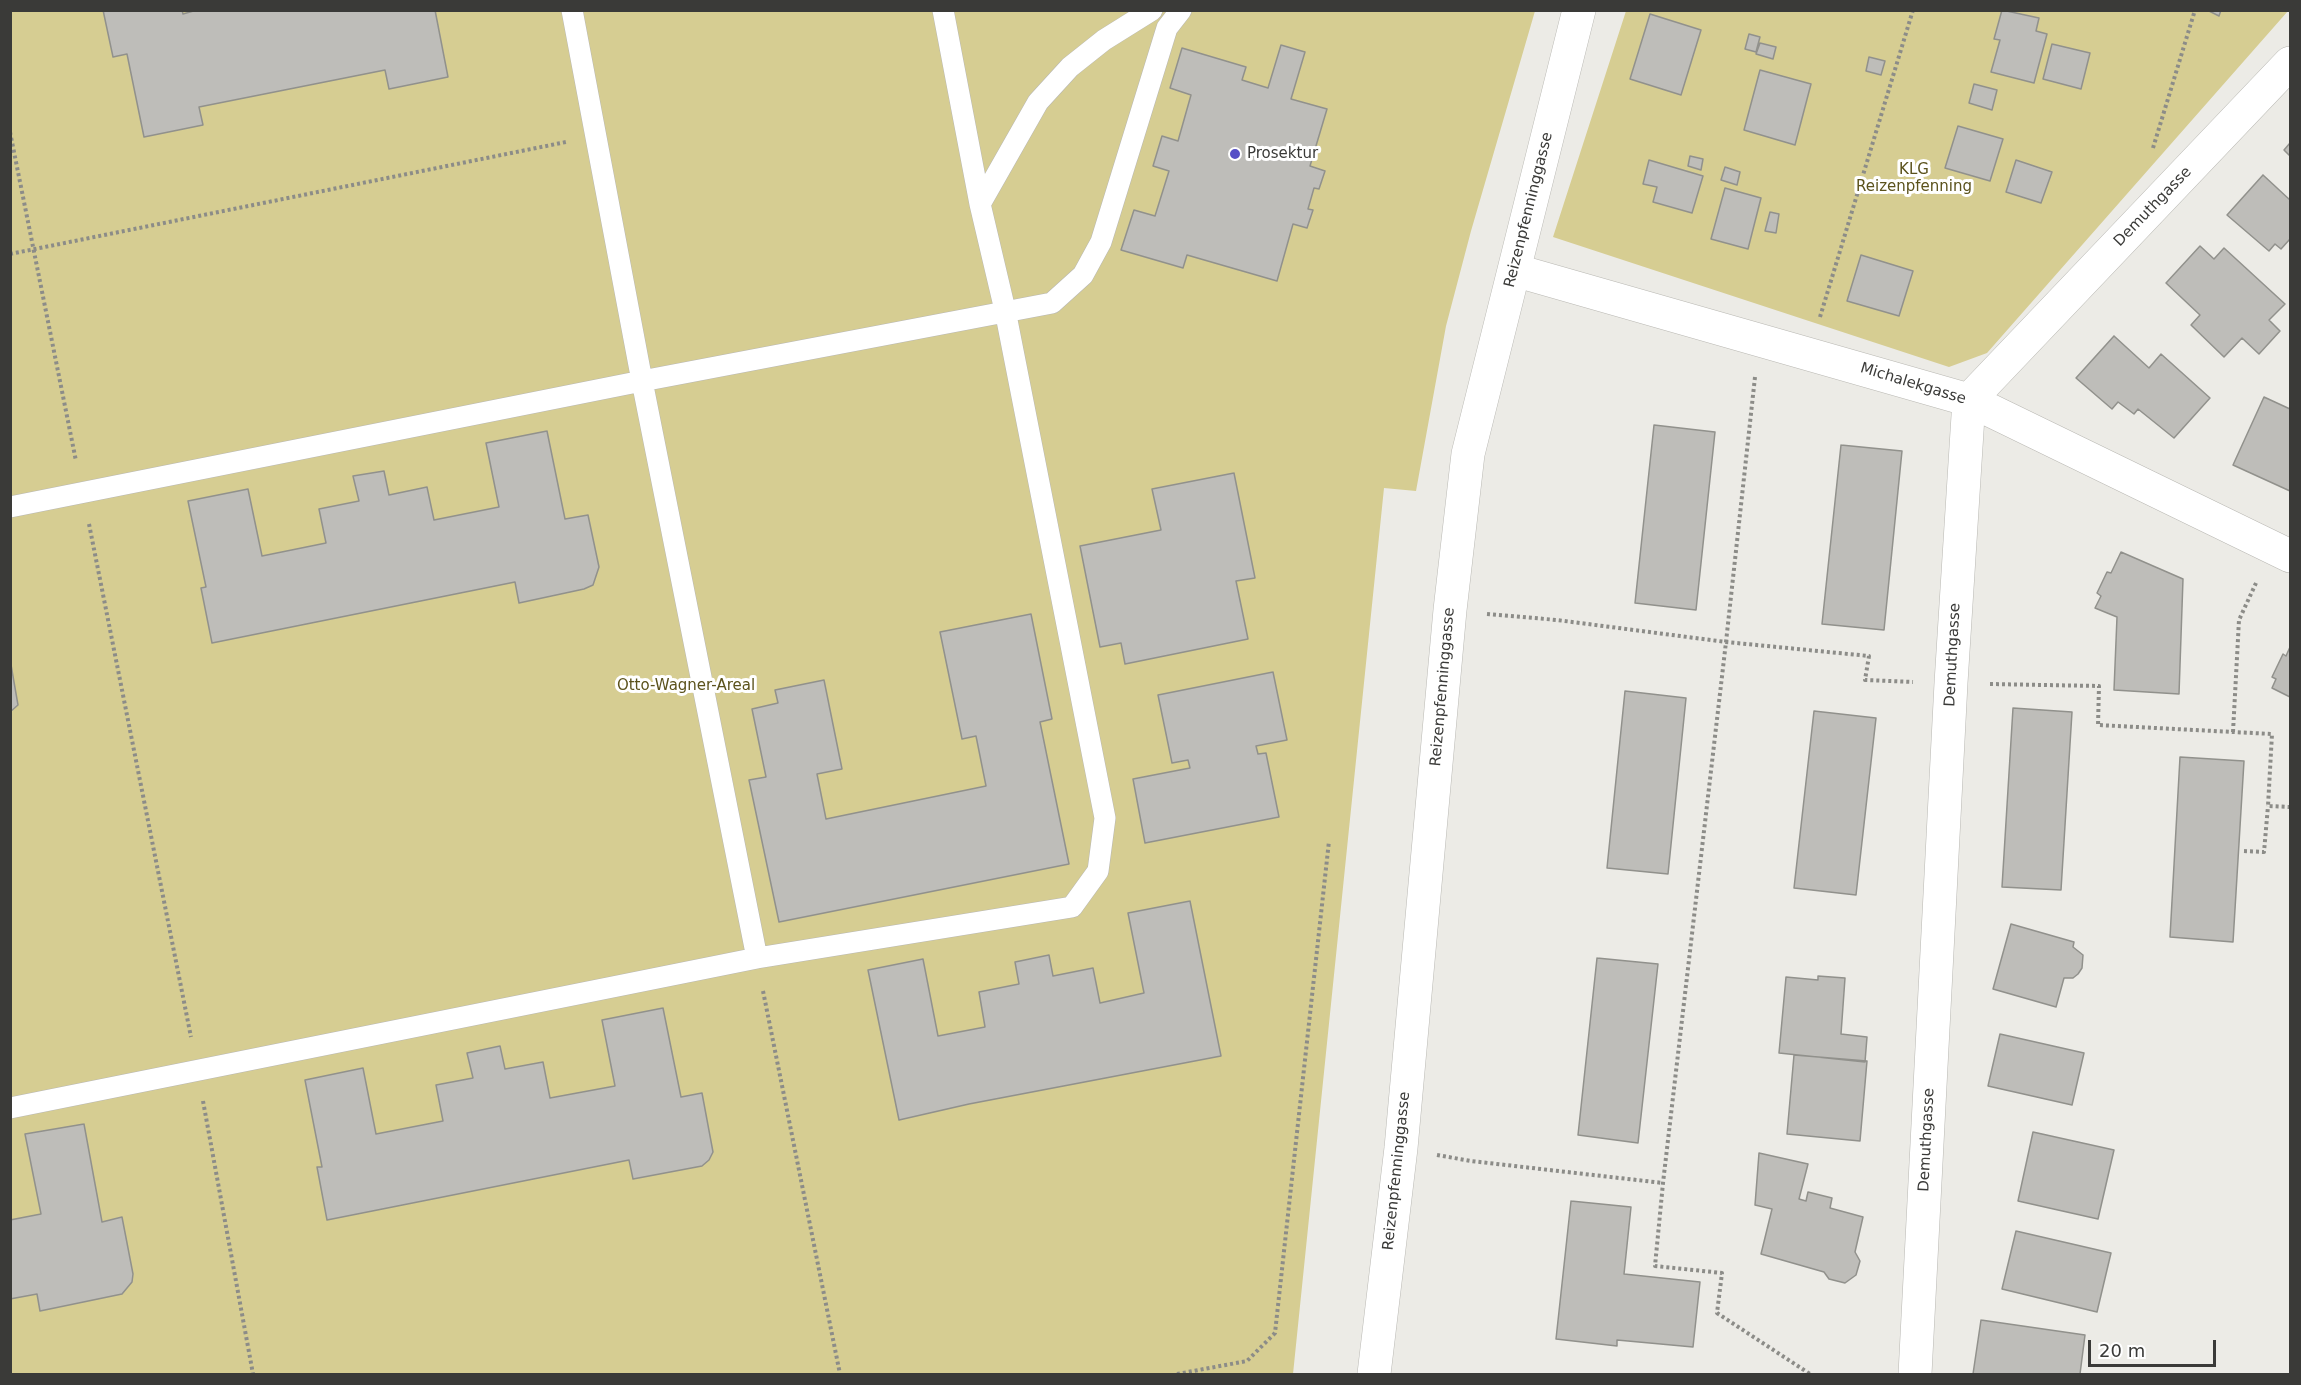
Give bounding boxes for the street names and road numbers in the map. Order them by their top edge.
street label: Reizenpfenninggasse [1501,130,1557,290]
street label: Demuthgasse [2110,163,2196,251]
street label: Michalekgasse [1858,359,1968,409]
street label: Demuthgasse [1941,603,1965,707]
street label: Reizenpfenninggasse [1427,607,1459,767]
street label: Demuthgasse [1915,1088,1939,1192]
street label: Reizenpfenninggasse [1380,1091,1414,1251]

